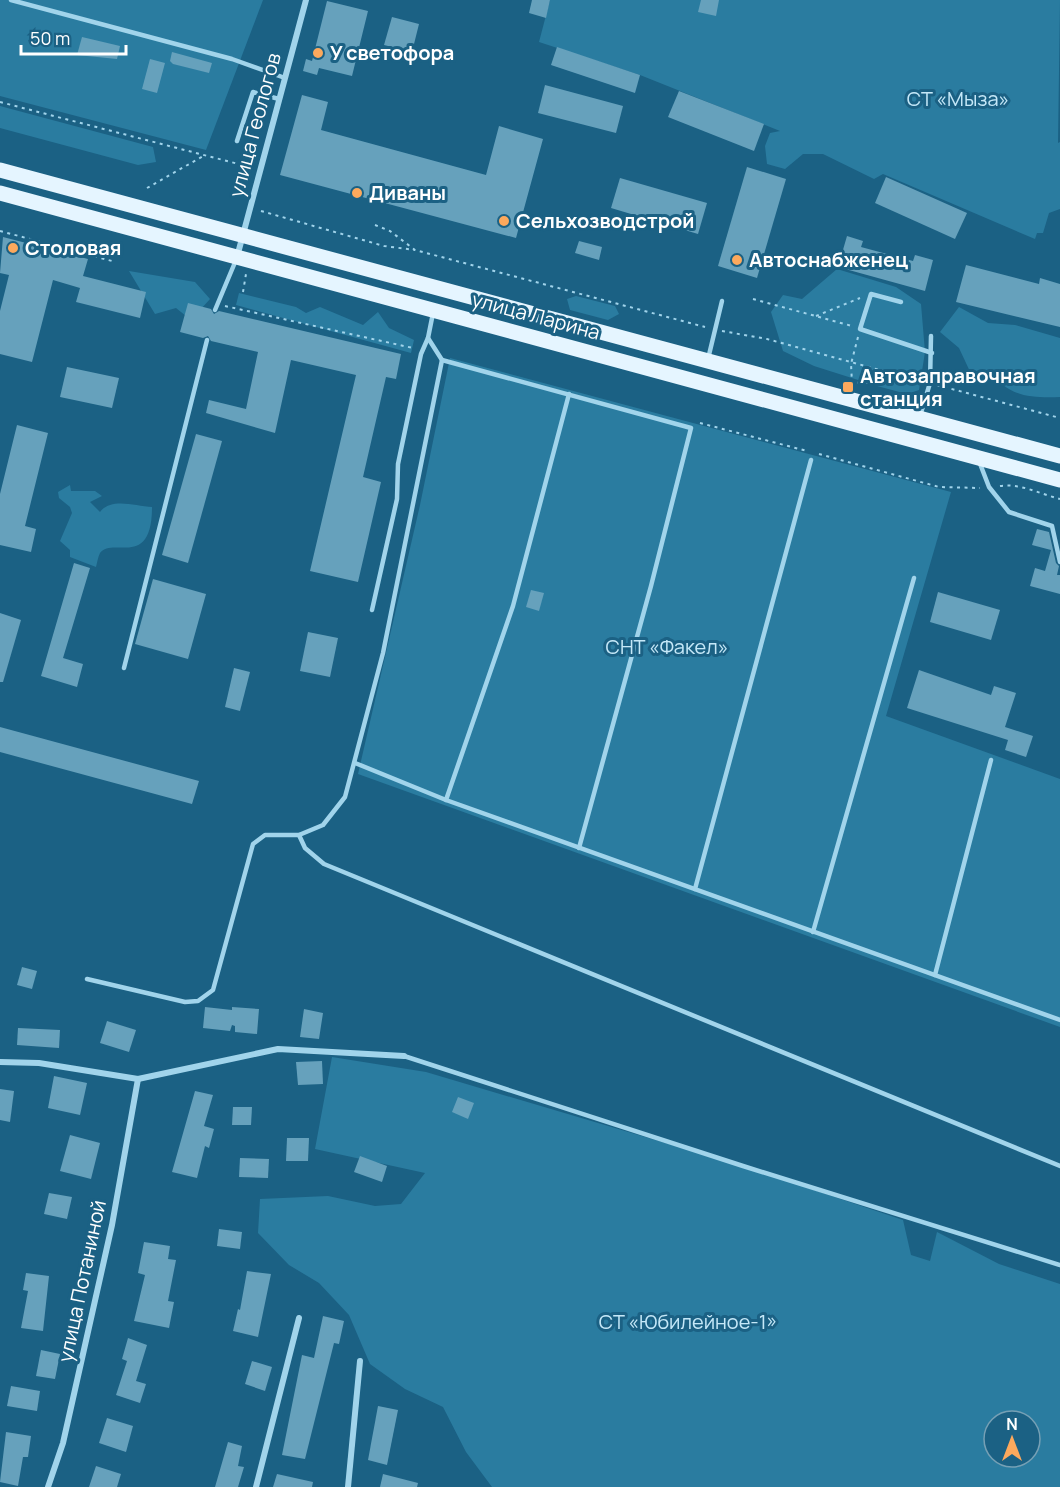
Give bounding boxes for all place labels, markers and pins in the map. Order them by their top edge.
place label: У светофора [330,39,454,66]
marker: У светофора [311,46,325,60]
place label: Диваны [369,179,446,206]
marker: Диваны [350,186,364,200]
place label: Сельхозводстрой [516,207,695,234]
marker: Сельхозводстрой [497,214,511,228]
place label: Столовая [25,234,121,261]
marker: Столовая [6,241,20,255]
place label: Автоснабженец [749,246,908,273]
marker: Автоснабженец [730,253,744,267]
place label: Автозаправочная станция [860,362,1036,412]
marker: Автозаправочная станция [841,380,855,394]

